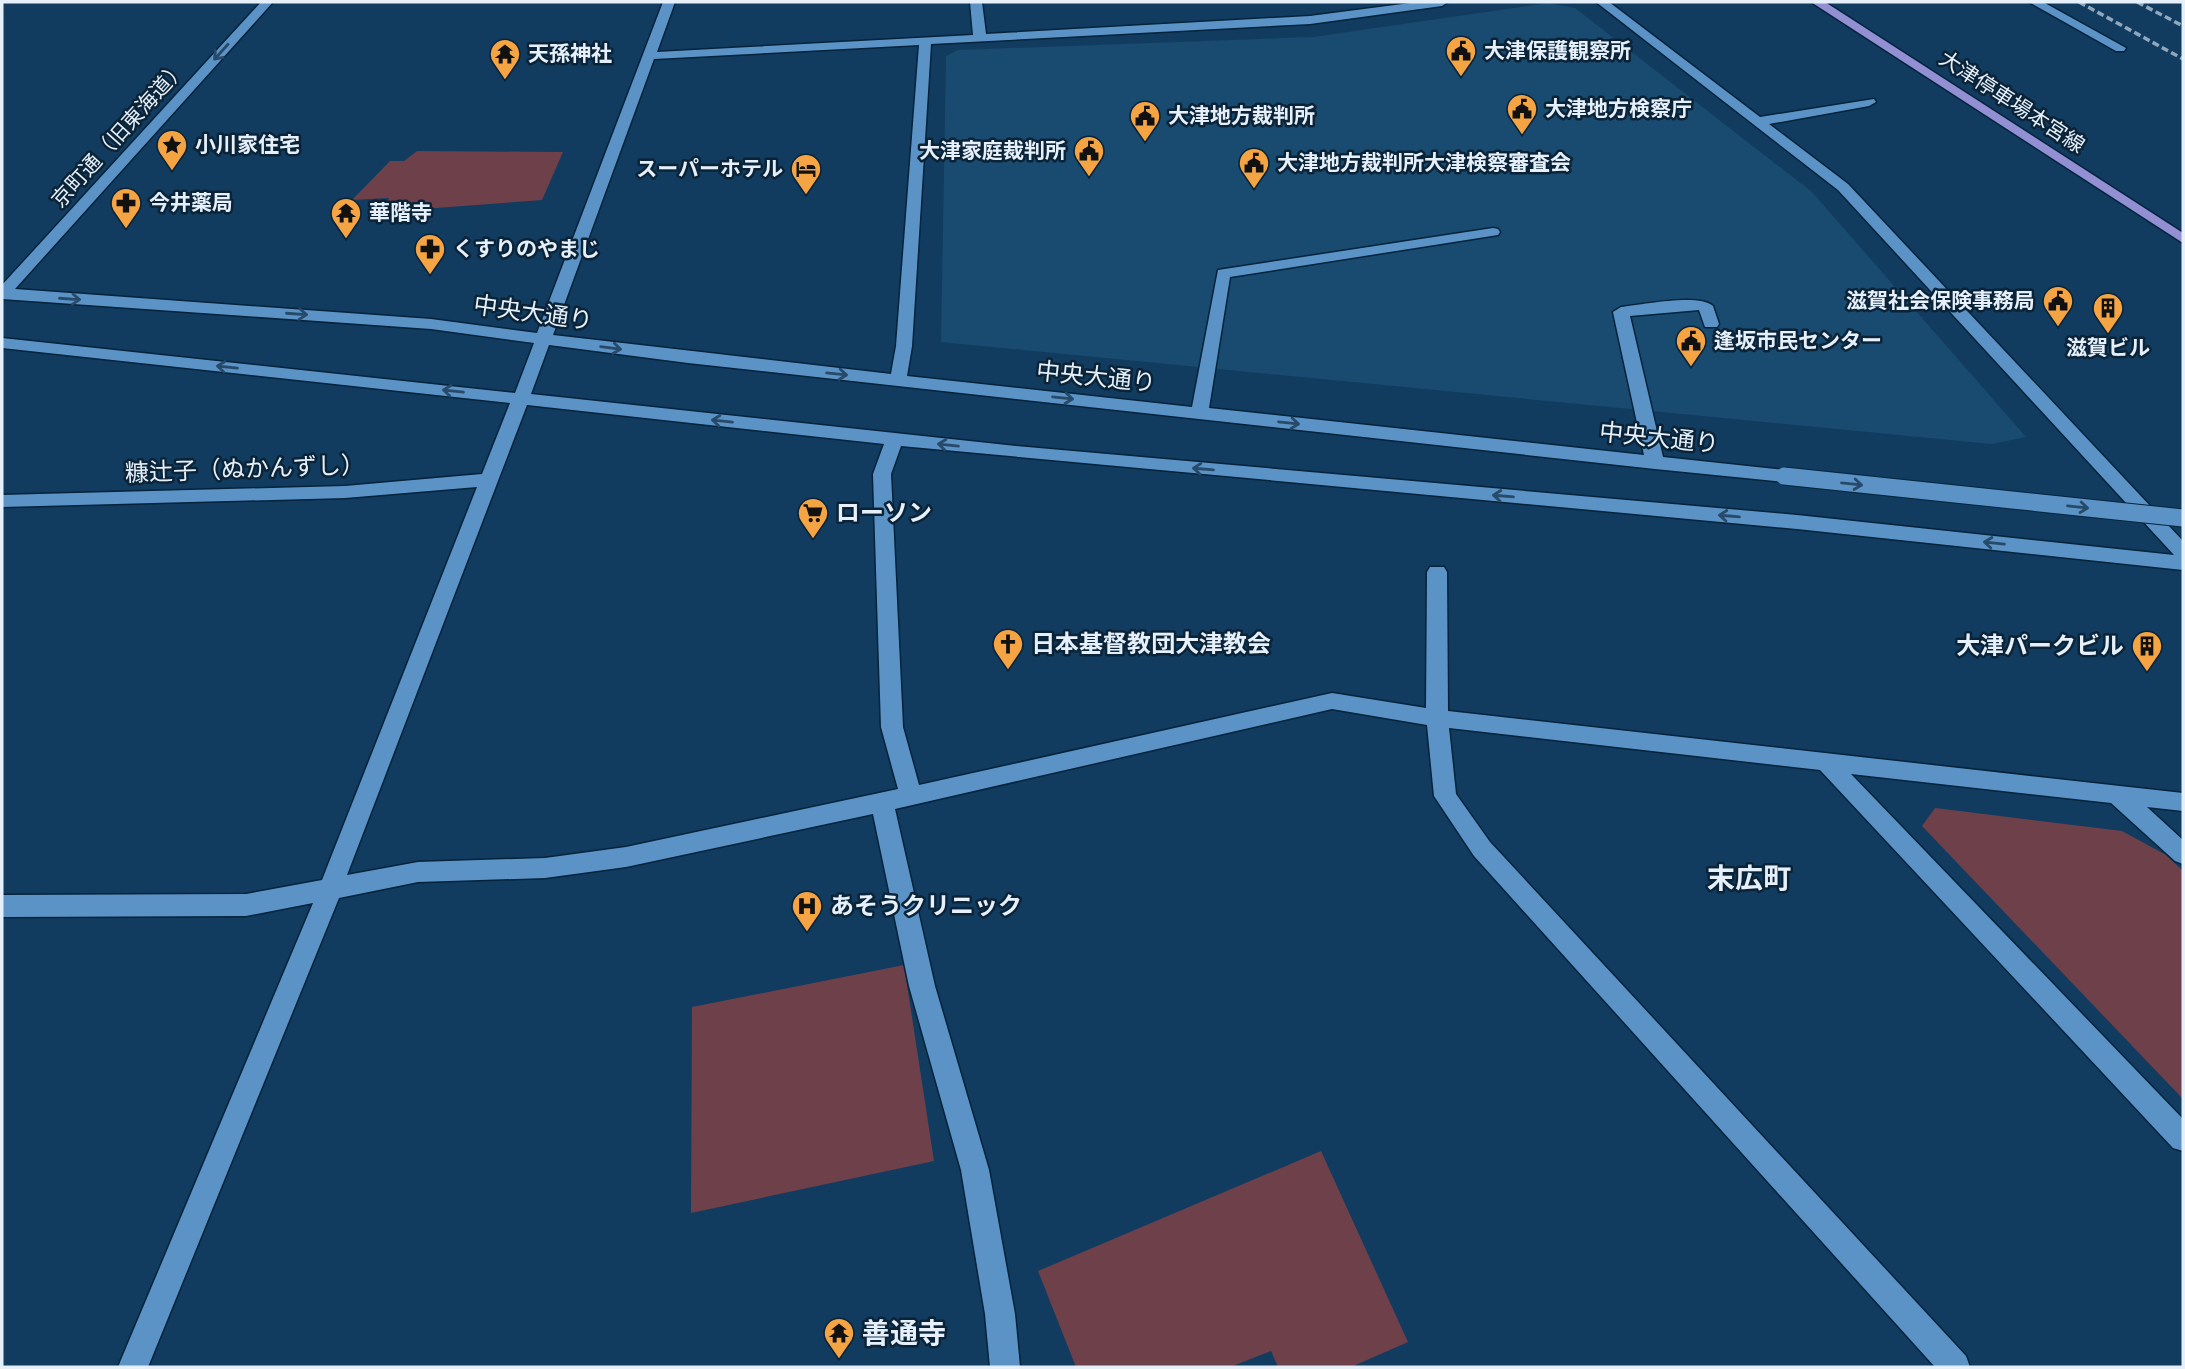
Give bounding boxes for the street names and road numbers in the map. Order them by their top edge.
street label: 大津停車場本宮線 [1933,46,2089,160]
street label: 京町通（旧東海道） [47,56,193,214]
street label: 中央大通り [471,292,594,338]
street label: 中央大通り [1035,358,1157,400]
street label: 中央大通り [1598,419,1720,461]
street label: 糠辻子（ぬかんずし） [125,452,366,490]

